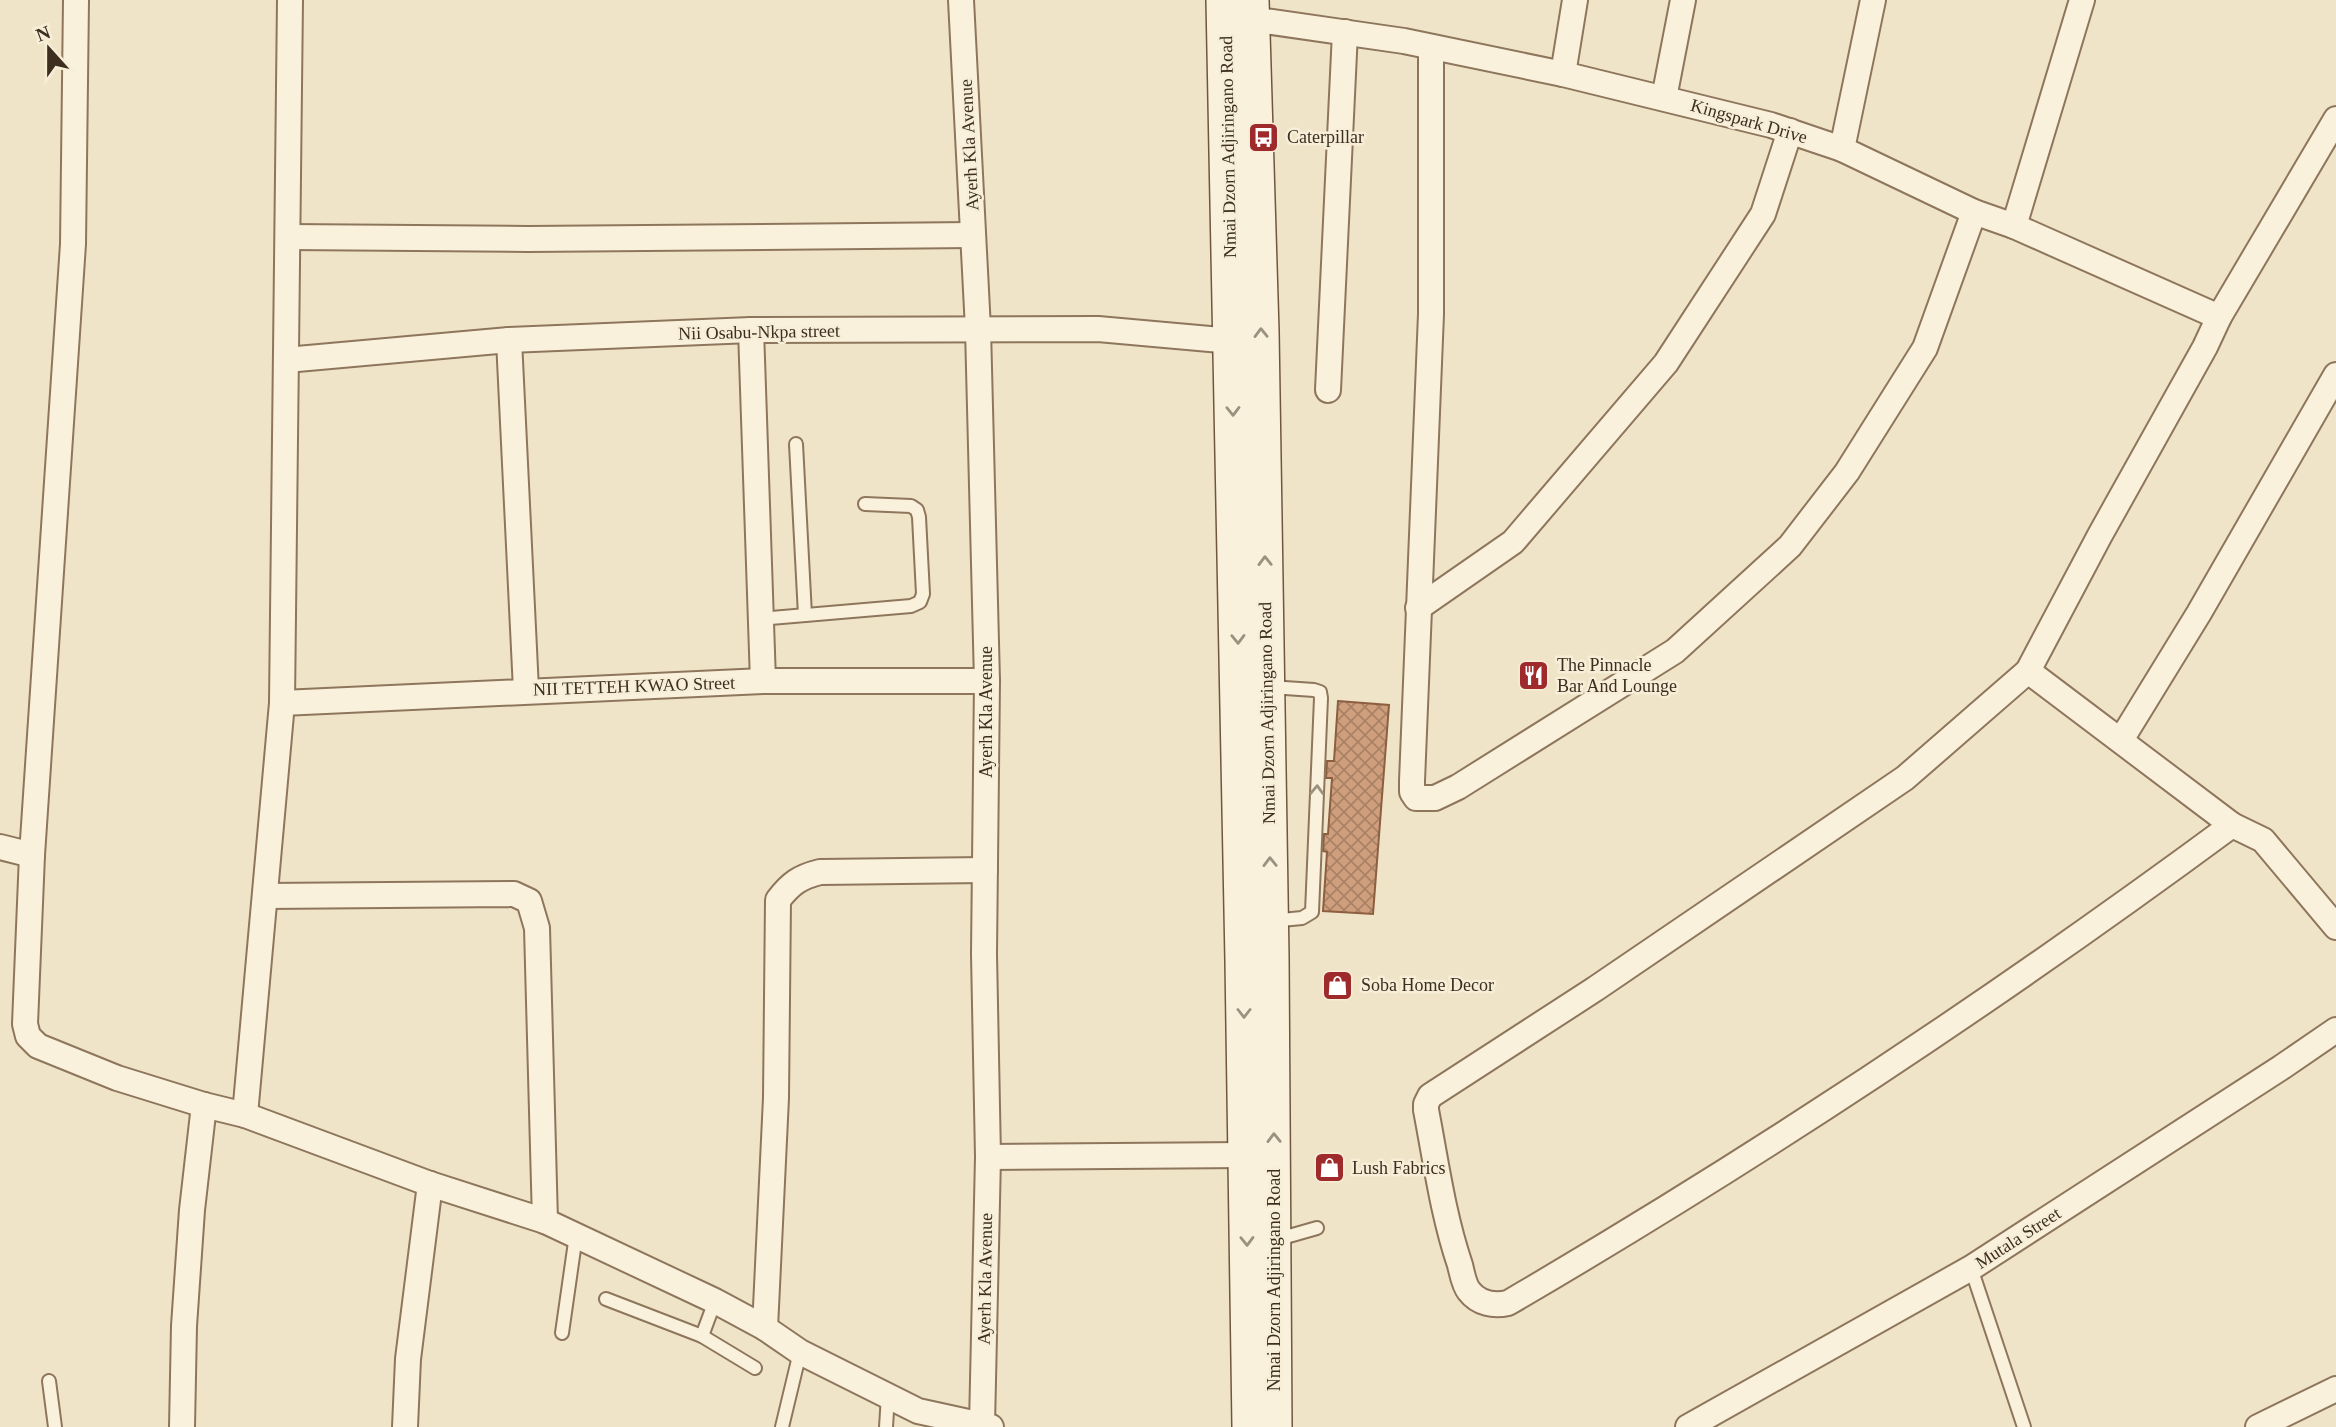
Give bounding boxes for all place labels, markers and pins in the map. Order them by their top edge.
bus stop icon: Caterpillar [1247,120,1281,154]
place label: Caterpillar [1287,127,1364,147]
place label: The Pinnacle Bar And Lounge [1557,655,1677,696]
restaurant icon: The Pinnacle Bar And Lounge [1517,658,1551,692]
shop icon: Soba Home Decor [1321,968,1355,1002]
place label: Soba Home Decor [1361,975,1494,995]
shop icon: Lush Fabrics [1312,1151,1346,1185]
place label: Lush Fabrics [1352,1158,1446,1178]

